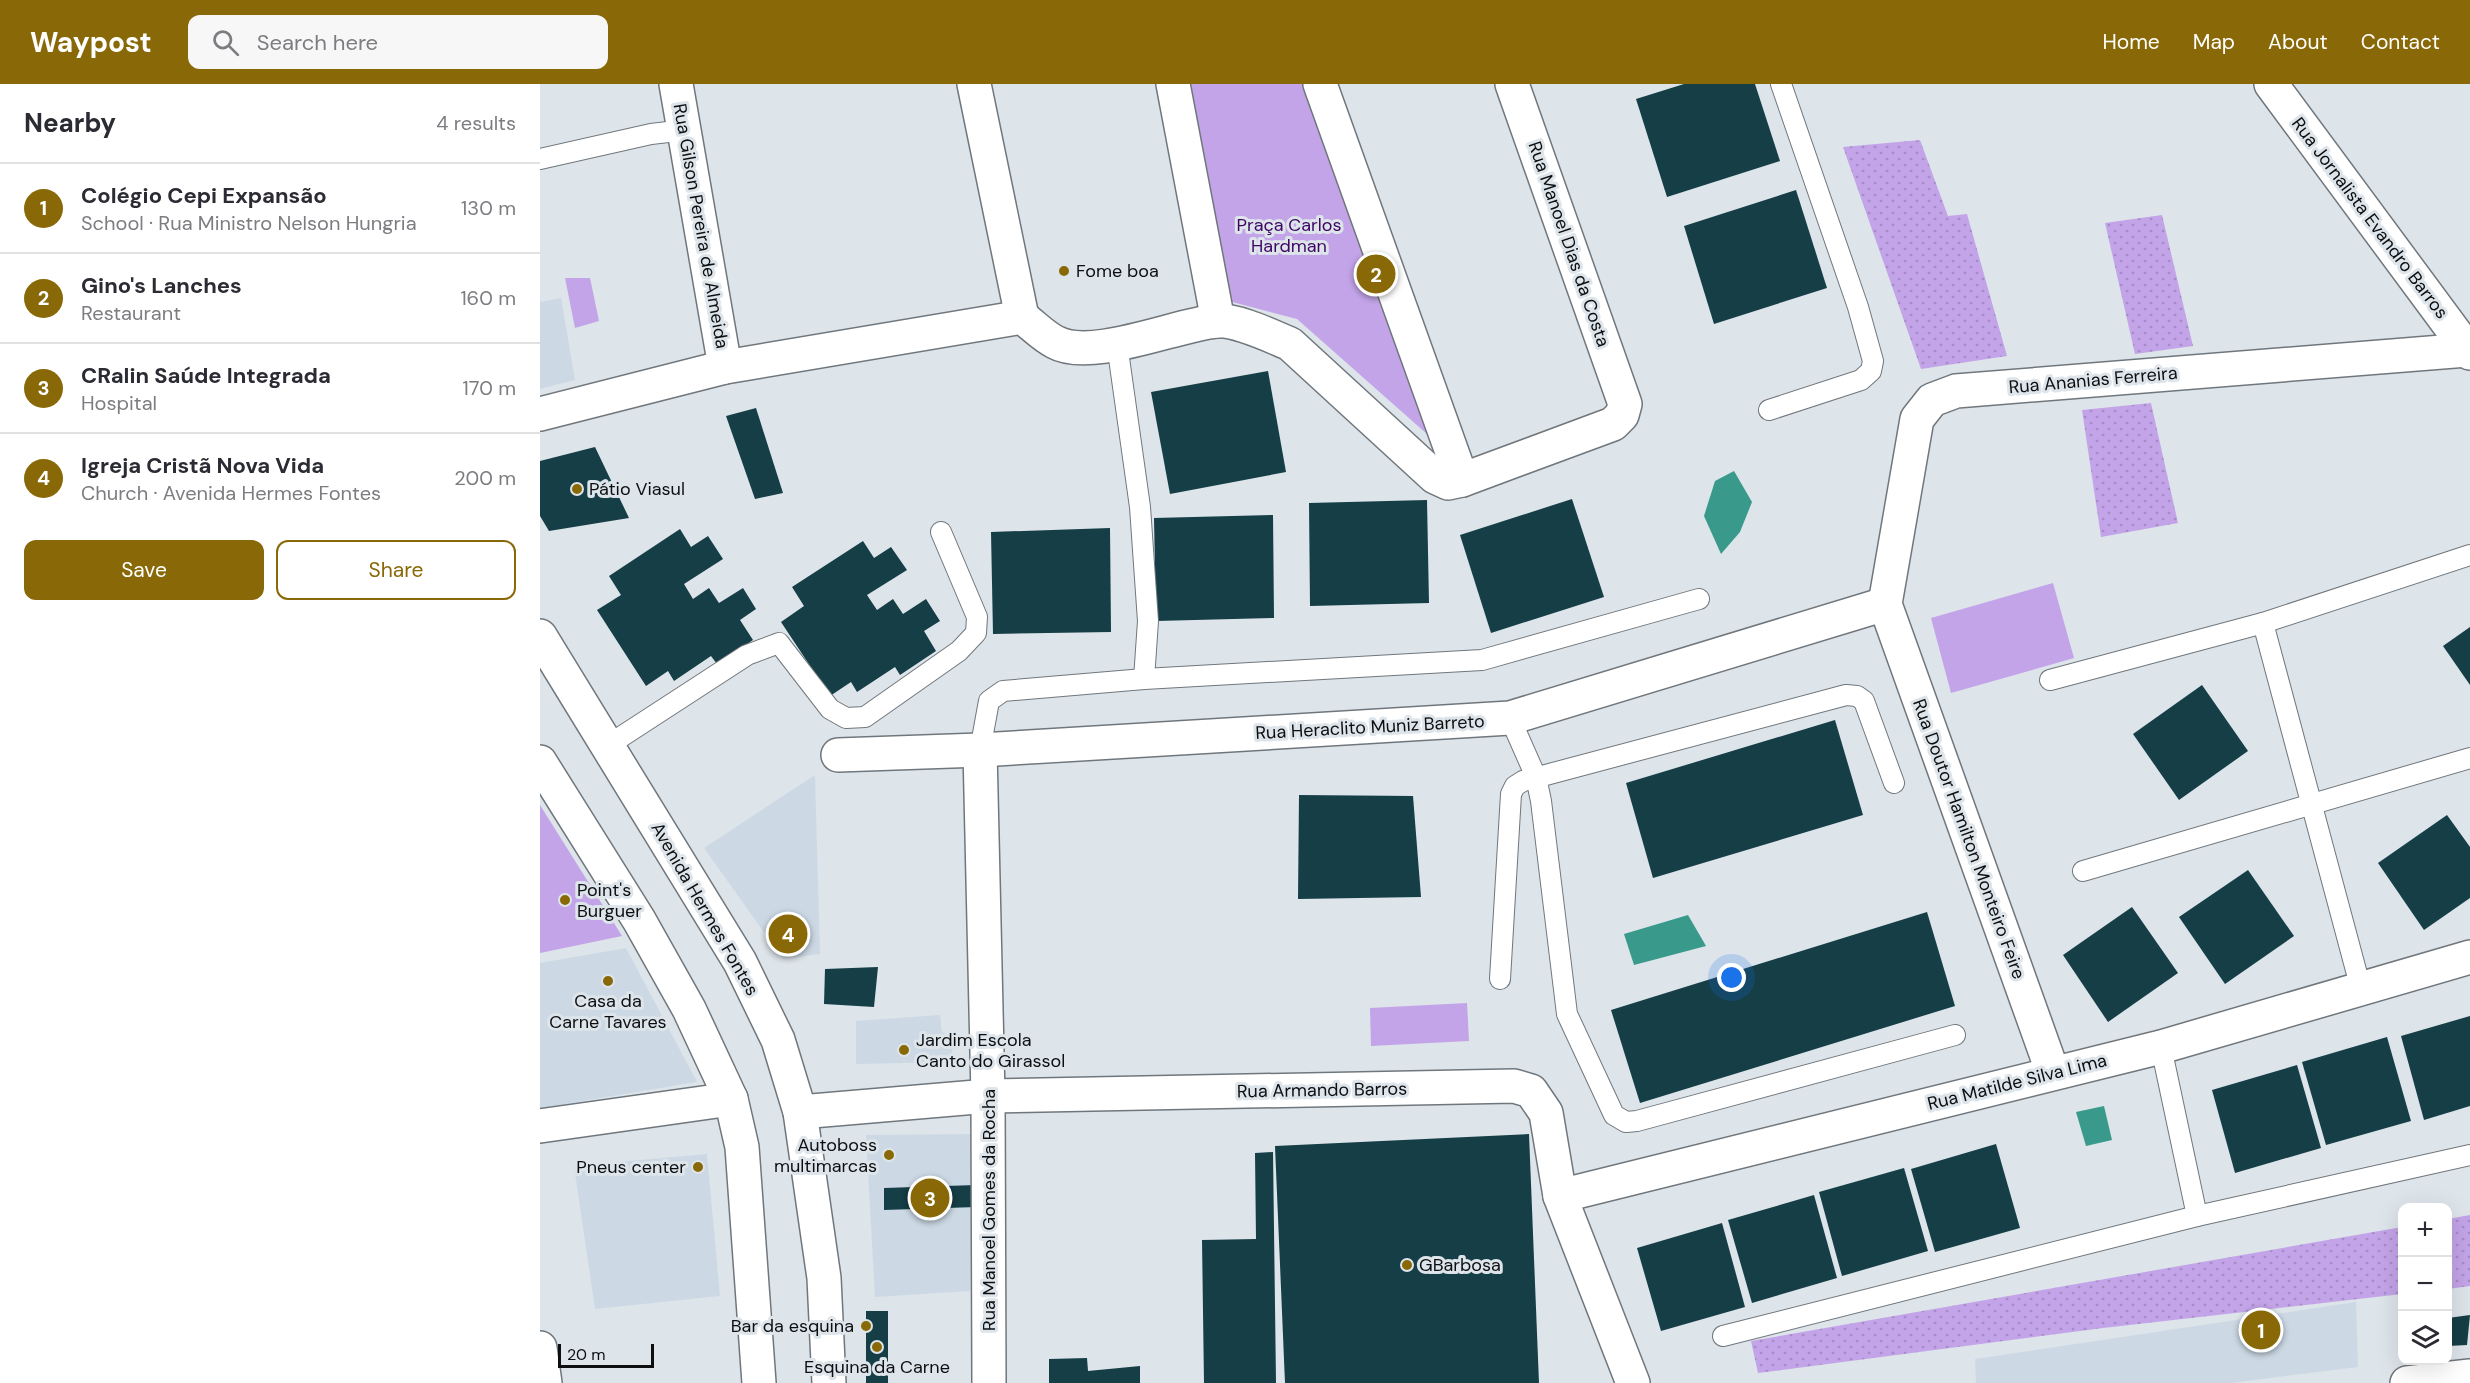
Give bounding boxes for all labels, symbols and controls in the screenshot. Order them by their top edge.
search box [188,15,608,69]
text: Waypost [30,24,152,61]
icon: search [209,26,242,59]
text: Search here [257,28,378,57]
text: Home [2102,28,2160,56]
text: Map [2193,28,2235,56]
text: About [2268,28,2328,56]
text: Contact [2361,28,2440,56]
street label: Rua Gilson Pereira de Almeida [668,102,734,350]
text: Nearby [24,106,116,140]
text: 4 results [436,110,516,136]
street label: Rua Jornalista Evandro Barros [2286,112,2454,324]
street label: Rua Manoel Dias da Costa [1523,138,1615,350]
text: Colégio Cepi Expansão [81,181,327,210]
text: 1 [40,195,47,221]
text: 130 m [461,195,516,221]
text: School · Rua Ministro Nelson Hungria [81,210,417,236]
park label: Praça Carlos Hardman [1237,213,1341,258]
pin: 2 [1356,252,1396,297]
place label: Fome boa [1076,259,1159,283]
marker: Fome boa [1057,264,1071,278]
text: Gino's Lanches [81,271,242,300]
text: 2 [38,285,49,311]
text: 160 m [460,285,516,311]
text: Restaurant [81,300,181,326]
text: CRalin Saúde Integrada [81,361,331,390]
street label: Rua Ananias Ferreira [2008,361,2178,399]
text: 3 [37,375,50,401]
text: 170 m [463,375,516,401]
text: Hospital [81,390,157,416]
text: Igreja Cristã Nova Vida [81,451,324,480]
text: 4 [37,465,50,491]
text: 200 m [454,465,516,491]
place label: Pátio Viasul [589,477,685,501]
text: Church · Avenida Hermes Fontes [81,480,381,506]
marker: Pátio Viasul [570,482,584,496]
button: Save [24,540,264,600]
button: Share [276,540,516,600]
street label: Rua Doutor Hamilton Monteiro Feire [1907,696,2031,982]
street label: Rua Heraclito Muniz Barreto [1255,709,1485,745]
street label: Avenida Hermes Fontes [646,818,764,1000]
place label: Point's Burguer [577,878,642,923]
marker: Point's Burguer [558,893,572,907]
pin: 4 [768,912,808,956]
your location [1717,963,1746,992]
marker: Casa da Carne Tavares [601,974,615,988]
place label: Casa da Carne Tavares [549,989,667,1034]
place label: Jardim Escola Canto do Girassol [916,1028,1065,1073]
marker: Jardim Escola Canto do Girassol [897,1043,911,1057]
street label: Rua Matilde Silva Lima [1925,1048,2109,1116]
street label: Rua Armando Barros [1237,1077,1407,1103]
street label: Rua Manoel Gomes da Rocha [977,1089,1001,1331]
place label: Autoboss multimarcas [774,1133,877,1178]
marker: Autoboss multimarcas [882,1148,896,1162]
place label: Pneus center [576,1155,686,1179]
marker: Pneus center [691,1160,705,1174]
pin: 3 [910,1176,950,1220]
map controls [2398,1203,2452,1365]
button: + [2398,1203,2452,1257]
place label: GBarbosa [1419,1253,1501,1277]
button: − [2398,1257,2452,1311]
marker: GBarbosa [1400,1258,1414,1272]
pin: 1 [2242,1308,2280,1352]
button: layers [2398,1311,2452,1365]
place label: Bar da esquina [731,1314,854,1338]
marker: Bar da esquina [859,1319,873,1333]
marker: Esquina da Carne [870,1340,884,1354]
scale bar [558,1341,654,1368]
text: 20 m [567,1344,606,1365]
place label: Esquina da Carne [804,1355,950,1379]

